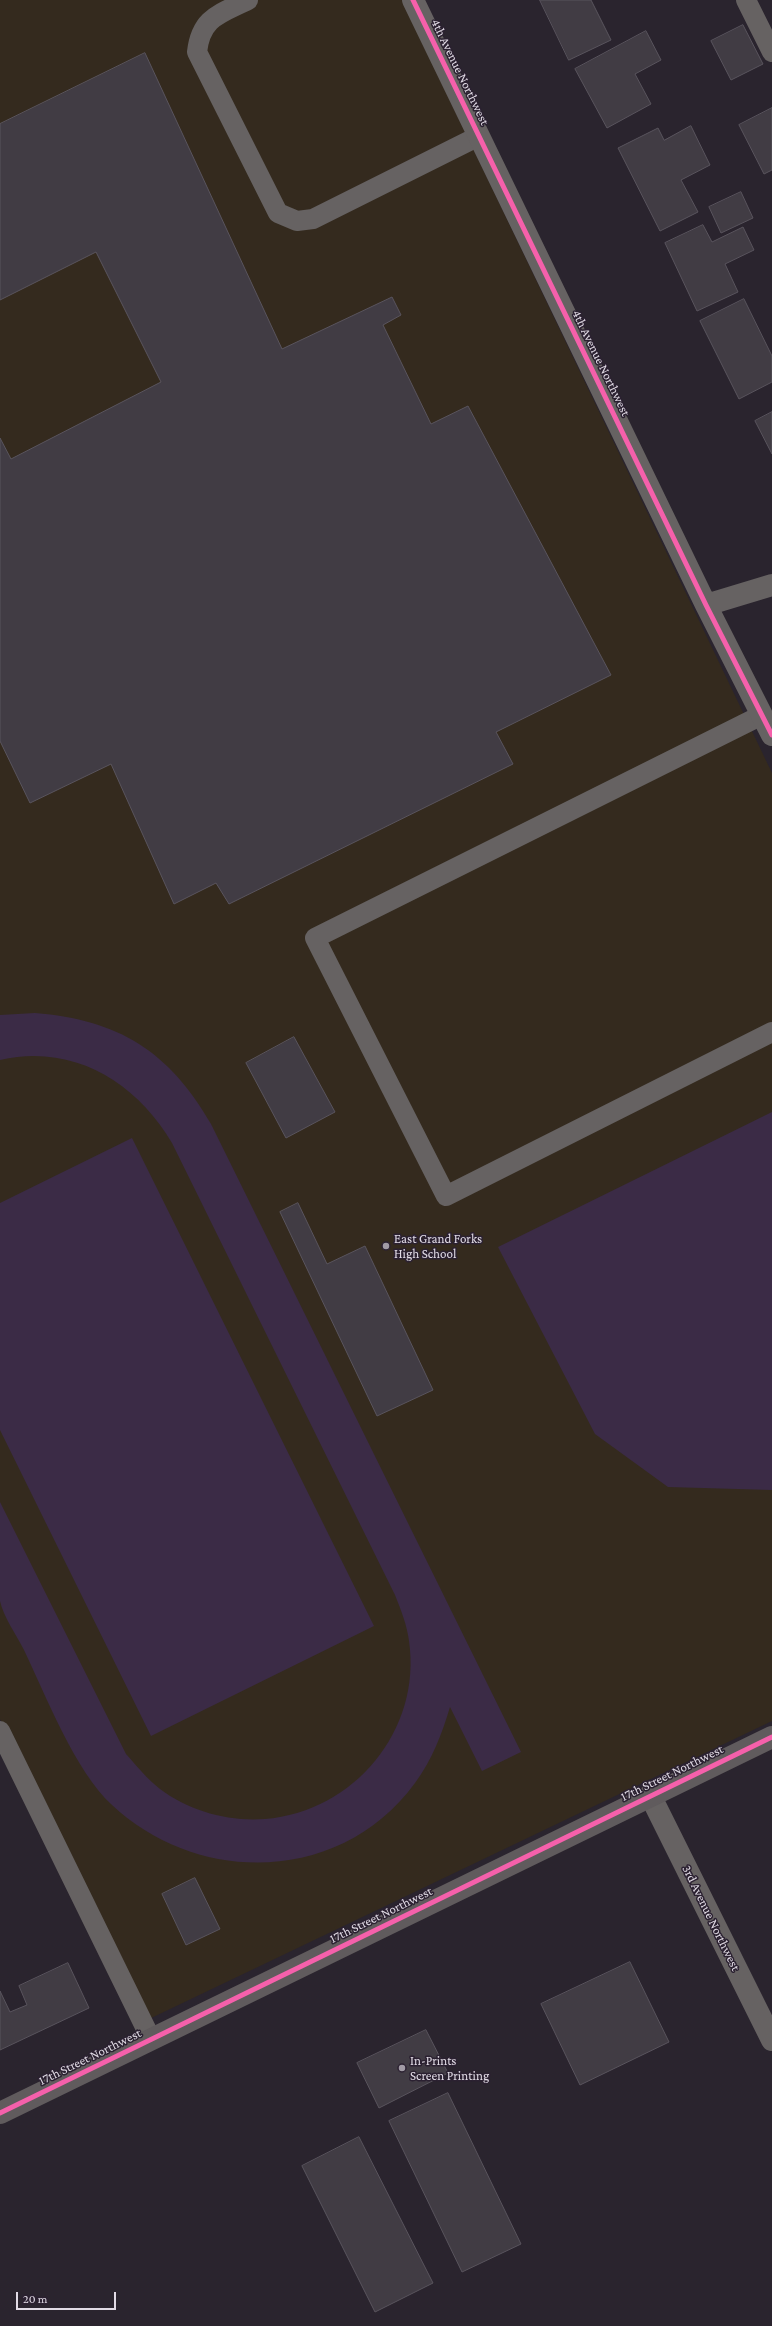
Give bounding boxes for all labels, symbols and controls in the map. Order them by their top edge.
street label: 4th Avenue Northwest [427,16,493,128]
street label: 4th Avenue Northwest [568,307,634,419]
place label: East Grand Forks High School [394,1231,482,1262]
marker: East Grand Forks High School [381,1241,391,1251]
street label: 17th Street Northwest [618,1741,726,1805]
street label: 3rd Avenue Northwest [679,1863,743,1973]
street label: 17th Street Northwest [327,1883,435,1947]
street label: 17th Street Northwest [36,2025,144,2089]
place label: In-Prints Screen Printing [410,2053,489,2084]
marker: In-Prints Screen Printing [397,2063,407,2073]
scale bar [18,2284,118,2310]
text: 20 m [23,2292,47,2306]

